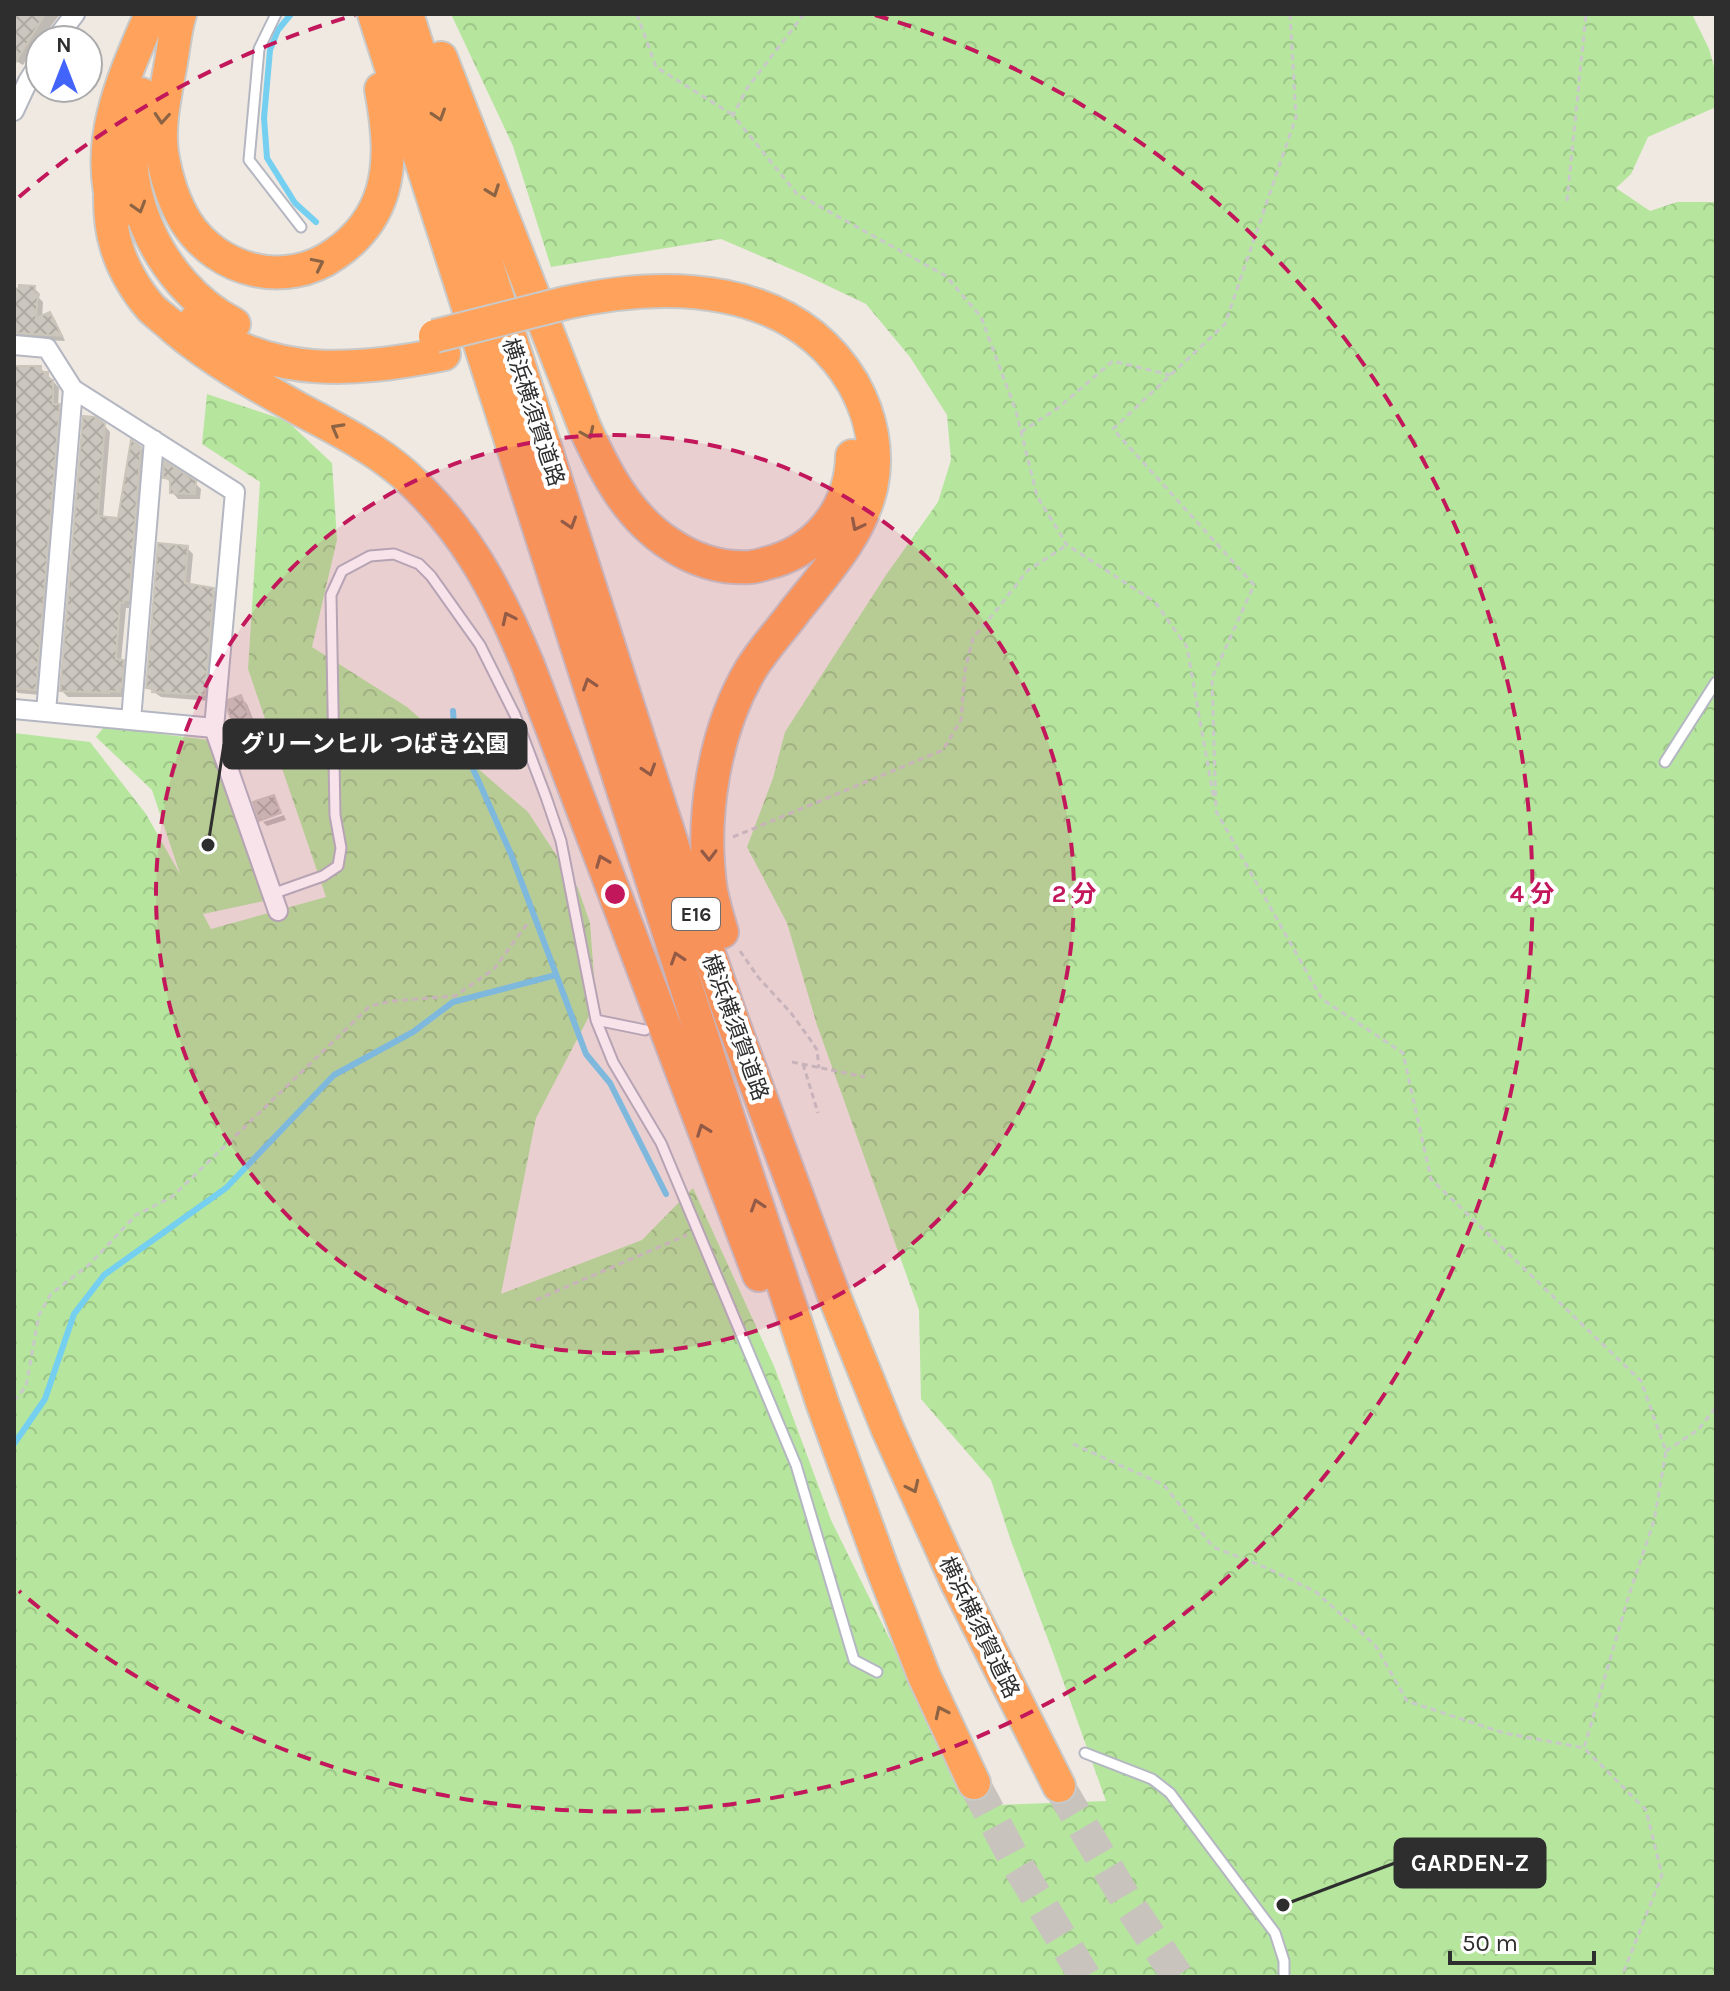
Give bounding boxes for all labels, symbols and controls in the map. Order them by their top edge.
north arrow [24,24,104,104]
text: N [56,32,72,58]
one-way arrow [430,108,446,121]
one-way arrow [154,112,171,125]
one-way arrow [483,183,500,197]
one-way arrow [130,199,146,213]
one-way arrow [310,258,325,273]
street label: 横浜横須賀道路 [497,335,569,490]
one-way arrow [331,424,345,439]
one-way arrow [578,425,594,439]
one-way arrow [560,515,576,529]
one-way arrow [851,517,866,532]
one-way arrow [502,612,518,627]
one-way arrow [582,677,598,691]
callout: グリーンヒル つばき公園 [224,720,526,768]
text: グリーンヒル つばき公園 [241,730,509,758]
one-way arrow [640,763,656,776]
one-way arrow [700,849,718,862]
one-way arrow [595,855,612,869]
centre of rings [601,880,629,908]
text: 2 分 [1052,880,1096,908]
text: 4 分 [1510,880,1554,908]
road number: E16 [672,898,720,930]
one-way arrow [670,951,686,965]
street label: 横浜横須賀道路 [697,951,774,1104]
one-way arrow [697,1124,713,1138]
one-way arrow [750,1199,766,1213]
one-way arrow [903,1479,919,1493]
street label: 横浜横須賀道路 [934,1553,1025,1702]
one-way arrow [935,1706,951,1721]
callout: GARDEN-Z [1395,1839,1545,1887]
text: GARDEN-Z [1411,1849,1529,1877]
scale bar [1450,1915,1594,1965]
text: 50 m [1462,1929,1518,1957]

